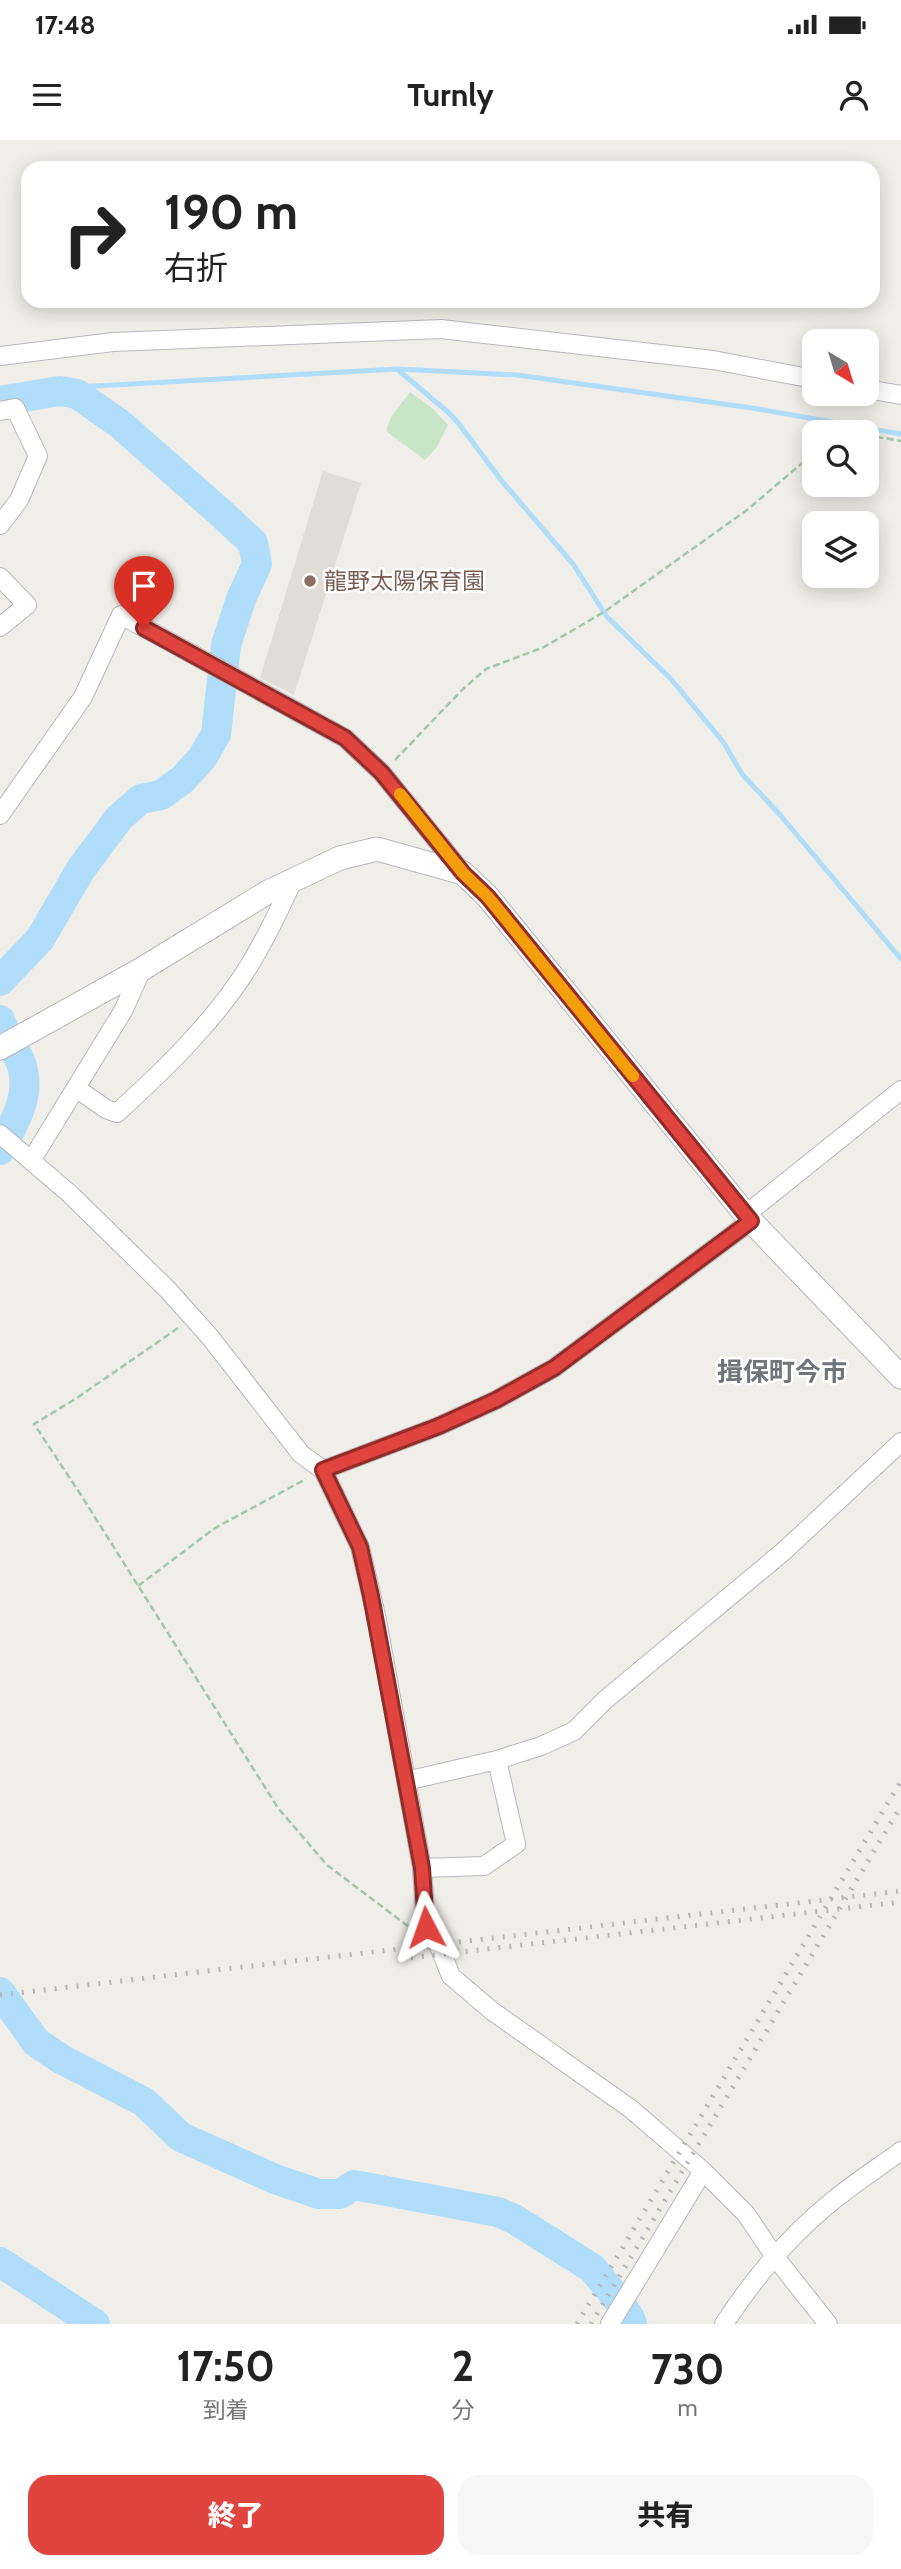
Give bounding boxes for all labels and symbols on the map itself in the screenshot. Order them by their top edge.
north arrow [802,329,878,406]
pin [114,556,174,628]
place label: 龍野太陽保育園 [324,567,485,595]
marker: 龍野太陽保育園 [302,573,318,589]
district label: 揖保町今市 [717,1356,847,1388]
position arrow [389,1890,463,1964]

